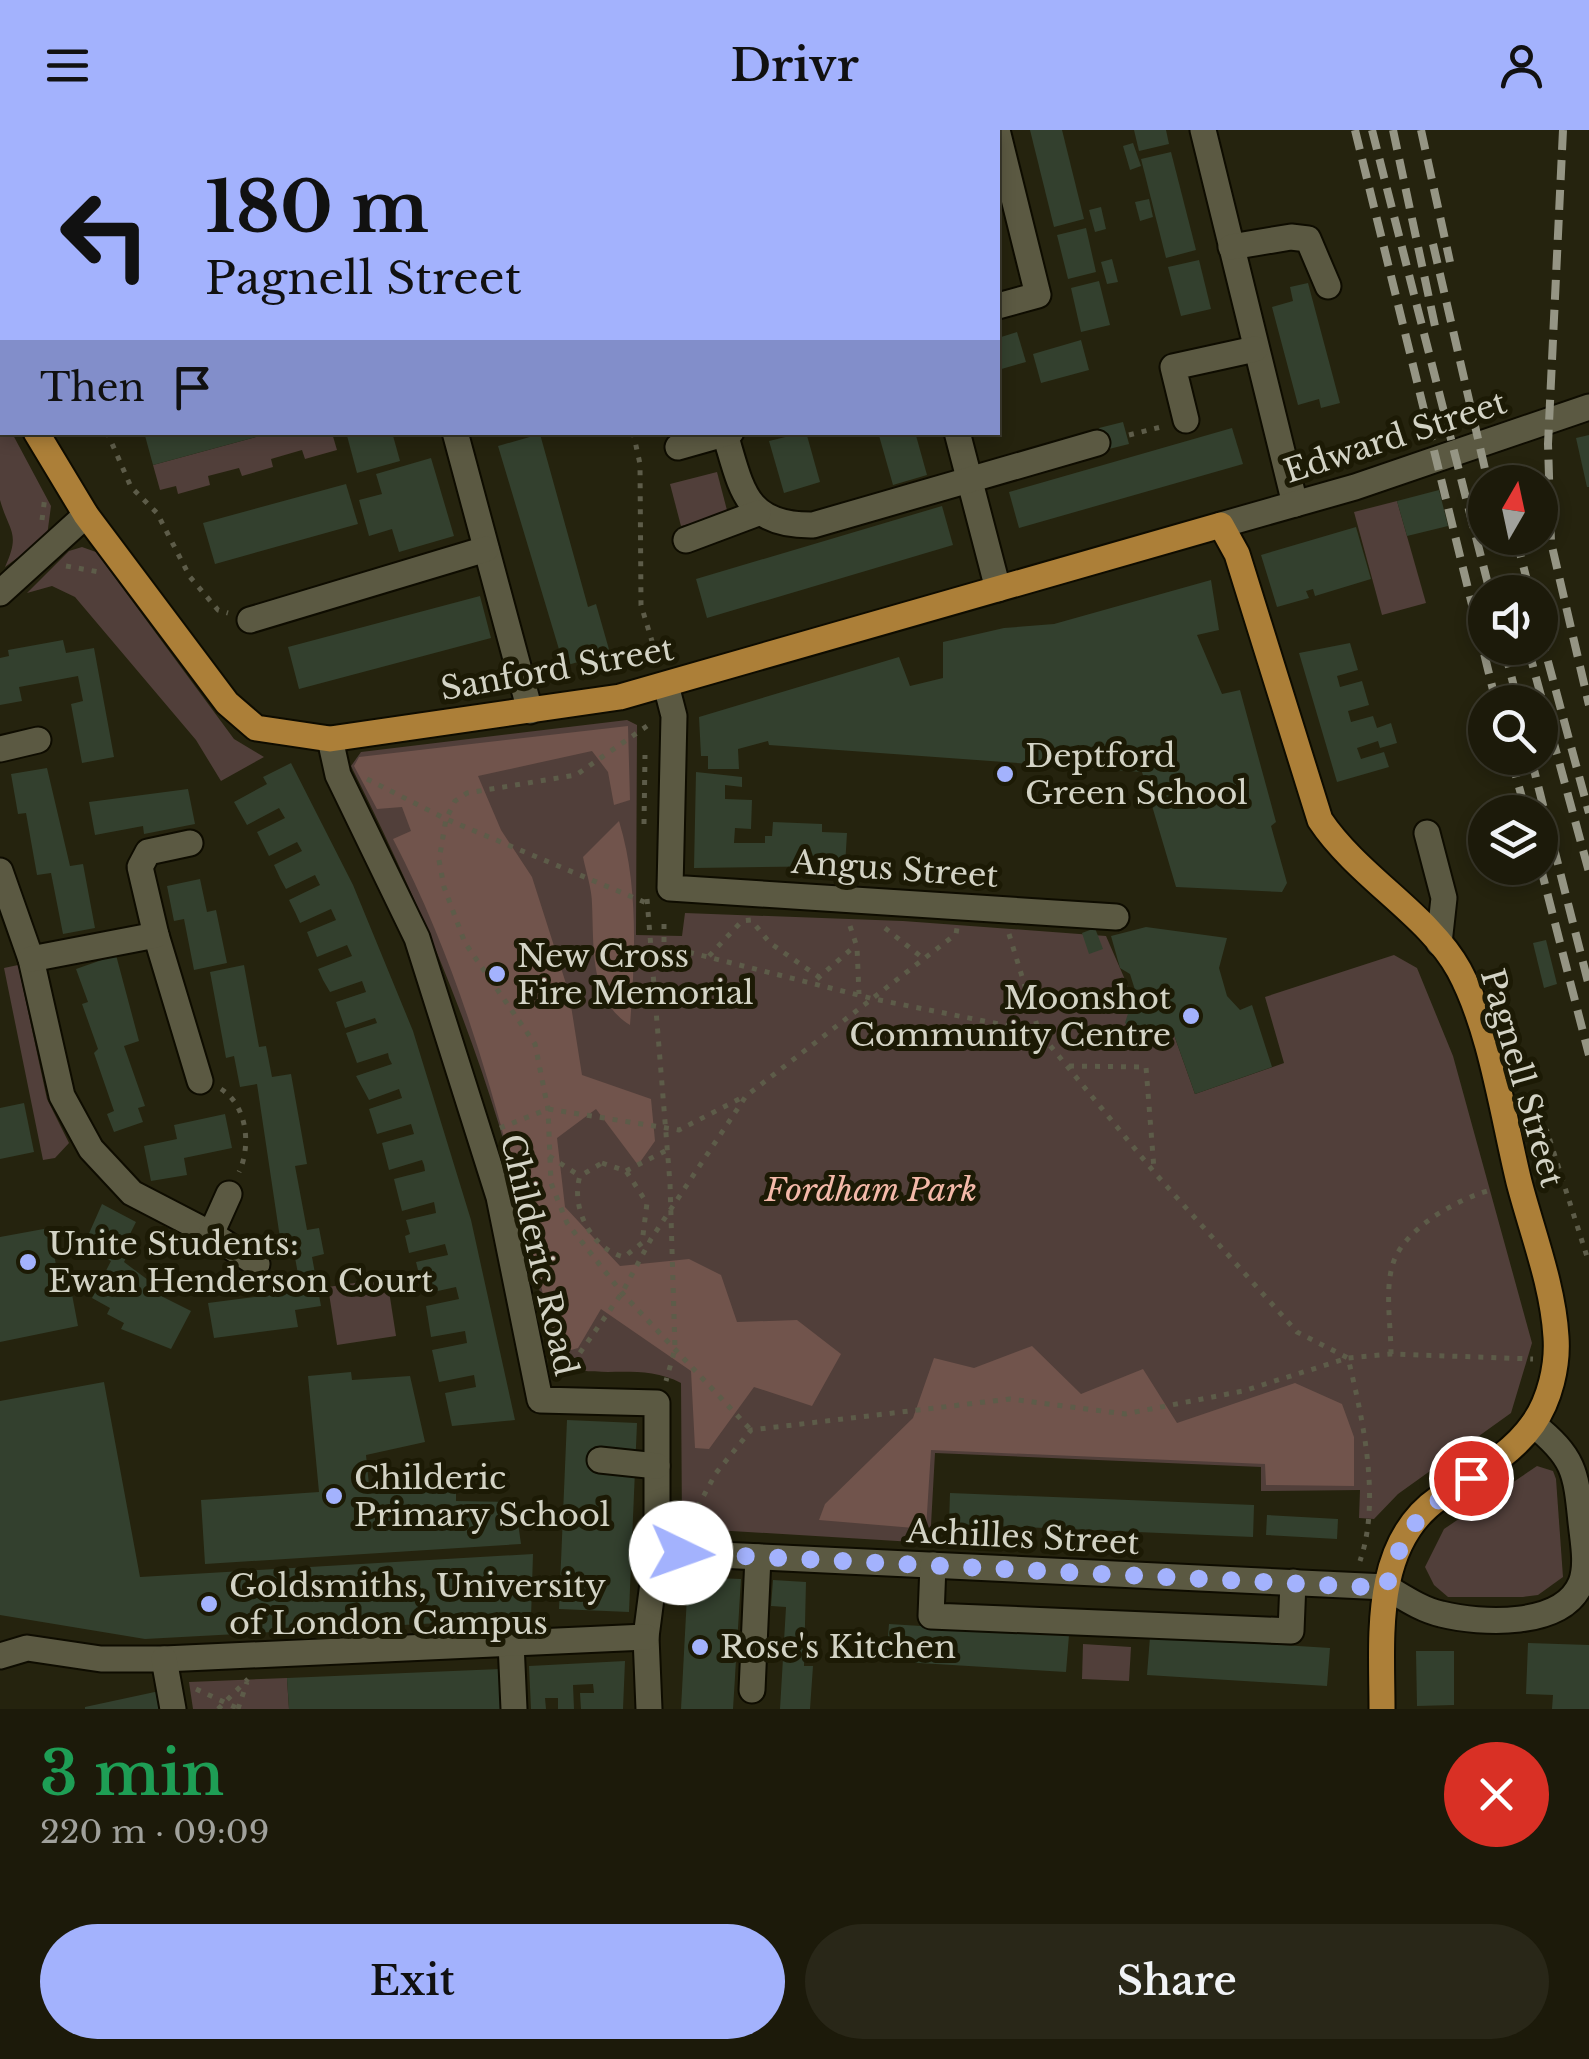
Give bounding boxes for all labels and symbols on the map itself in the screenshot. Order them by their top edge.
street label: Edward Street [1279,382,1511,492]
north arrow [1468,465,1558,555]
street label: Sanford Street [437,629,677,709]
place label: Deptford Green School [1025,736,1248,813]
marker: Deptford Green School [994,763,1016,785]
street label: Angus Street [789,842,1000,896]
place label: New Cross Fire Memorial [517,936,754,1013]
marker: New Cross Fire Memorial [486,963,508,985]
street label: Pagnell Street [1472,964,1572,1192]
place label: Moonshot Community Centre [849,978,1171,1055]
marker: Moonshot Community Centre [1180,1005,1202,1027]
street label: Childeric Road [492,1130,586,1380]
park label: Fordham Park [764,1170,977,1210]
place label: Unite Students: Ewan Henderson Court [48,1224,433,1301]
marker: Unite Students: Ewan Henderson Court [17,1251,39,1273]
pin [1429,1436,1514,1521]
place label: Childeric Primary School [354,1458,610,1535]
marker: Childeric Primary School [323,1485,345,1507]
position arrow [629,1501,733,1605]
street label: Achilles Street [904,1511,1141,1563]
place label: Goldsmiths, University of London Campus [229,1566,606,1643]
marker: Goldsmiths, University of London Campus [198,1593,220,1615]
place label: Rose's Kitchen [720,1627,956,1667]
marker: Rose's Kitchen [689,1636,711,1658]

